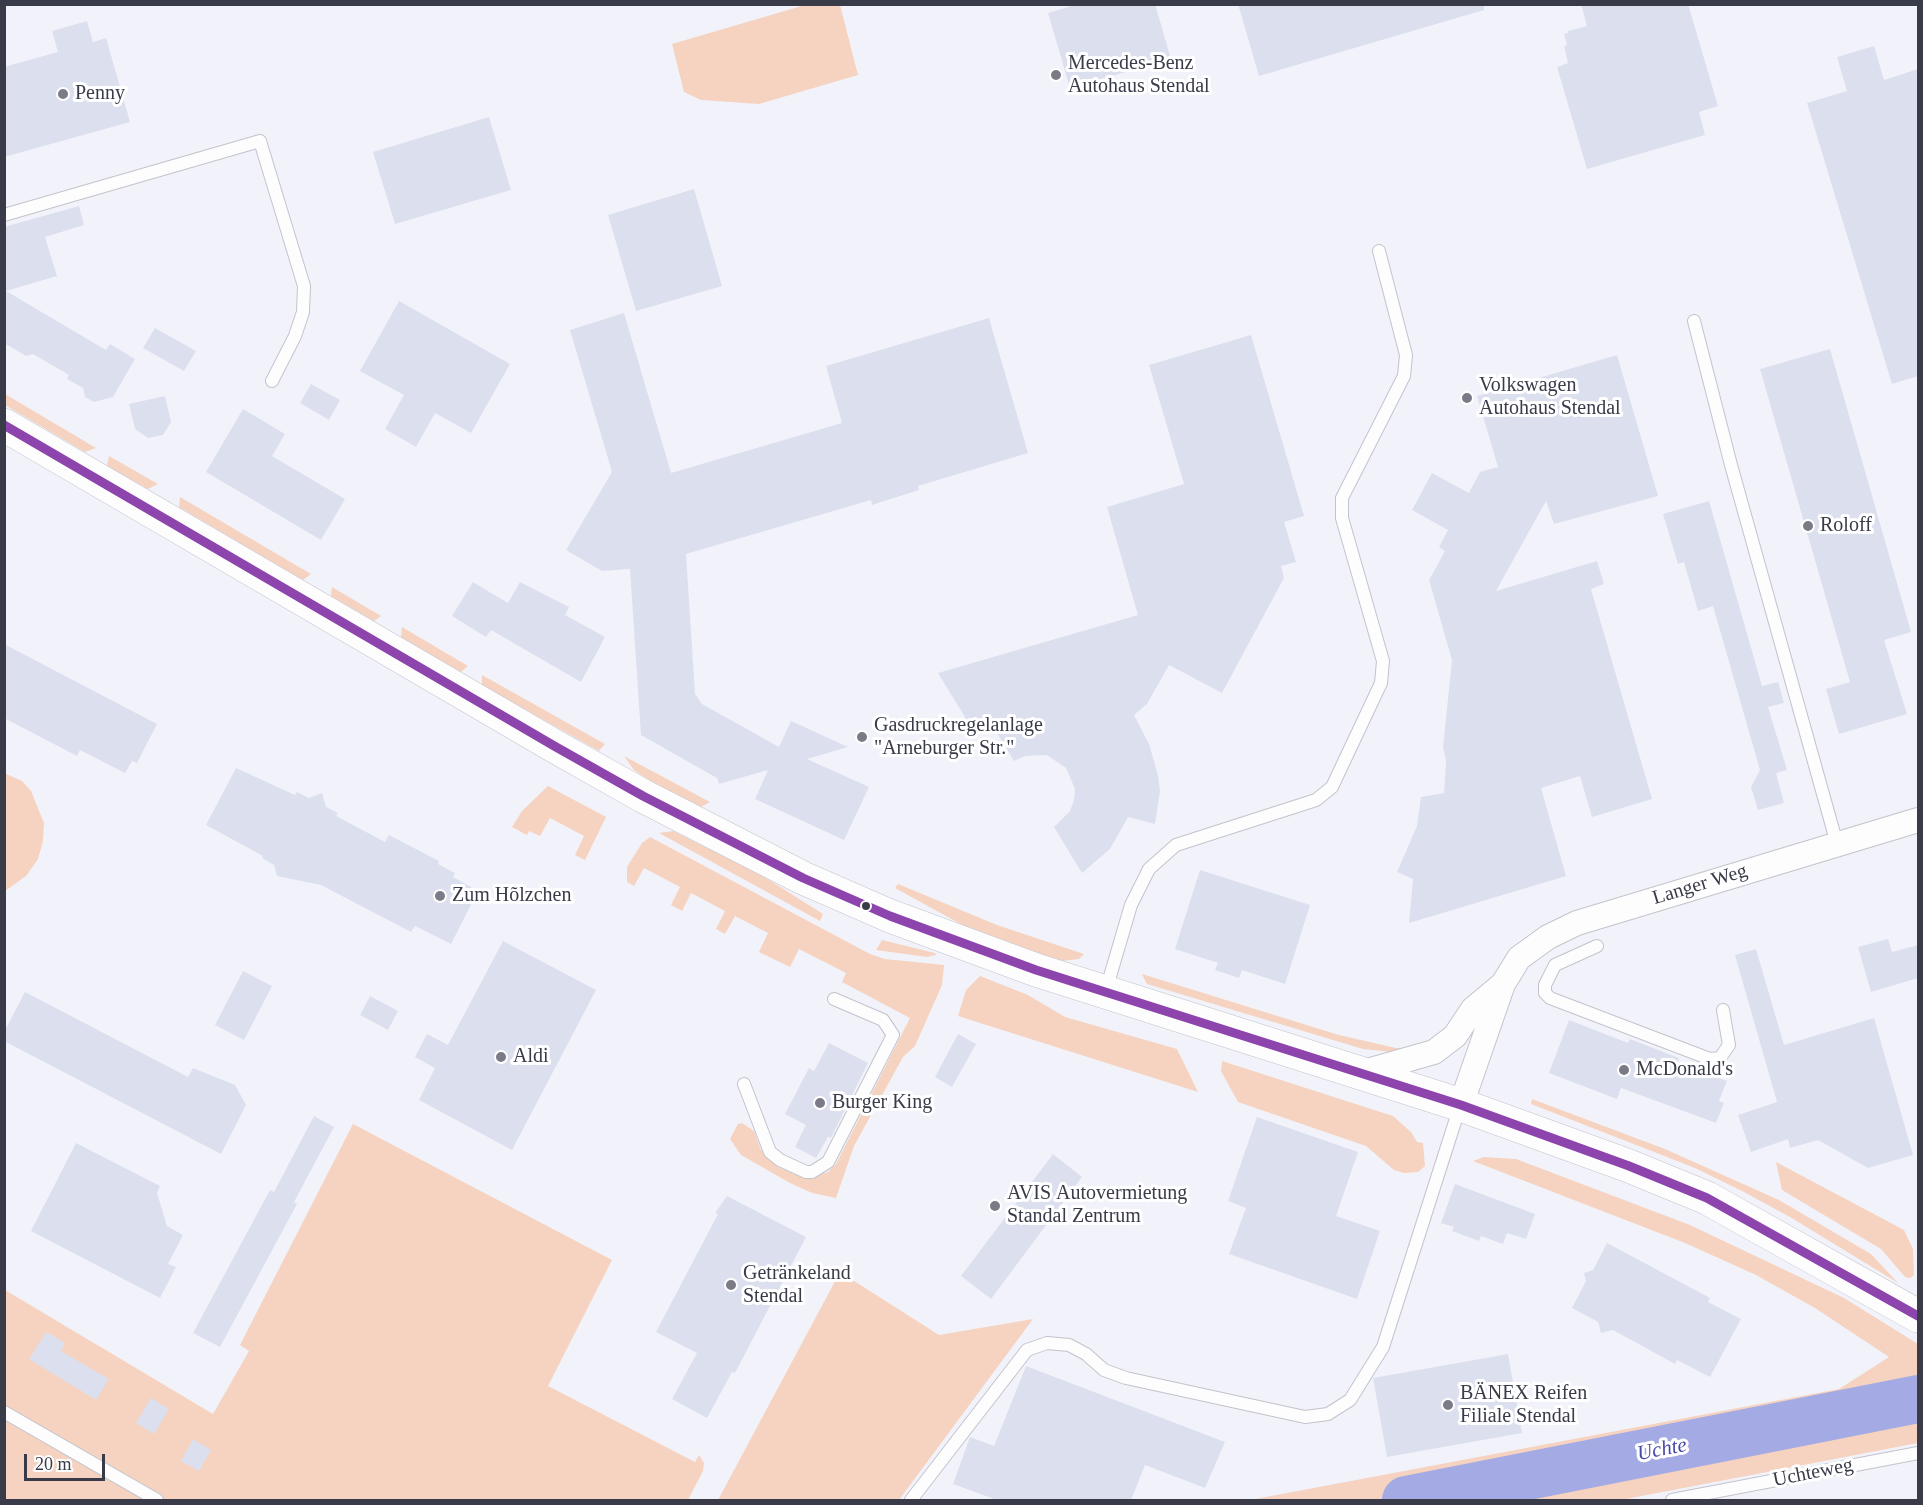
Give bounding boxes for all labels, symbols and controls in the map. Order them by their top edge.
place label: Mercedes-Benz Autohaus Stendal [1068,52,1210,99]
marker: Mercedes-Benz Autohaus Stendal [1049,68,1063,82]
place label: Penny [75,82,125,106]
marker: Penny [56,87,70,101]
place label: Volkswagen Autohaus Stendal [1479,374,1621,421]
marker: Volkswagen Autohaus Stendal [1460,391,1474,405]
place label: Roloff [1820,514,1872,538]
marker: Roloff [1801,519,1815,533]
place label: Gasdruckregelanlage "Arneburger Str." [874,714,1043,761]
marker: Gasdruckregelanlage "Arneburger Str." [855,730,869,744]
street label: Langer Weg [1650,859,1750,911]
place label: Zum Hõlzchen [452,884,571,908]
marker: Zum Hõlzchen [433,889,447,903]
unlabelled marker [860,900,872,912]
place label: Aldi [513,1045,549,1069]
marker: Aldi [494,1050,508,1064]
place label: McDonald's [1636,1058,1733,1082]
marker: McDonald's [1617,1063,1631,1077]
place label: Burger King [832,1091,932,1115]
marker: Burger King [813,1096,827,1110]
place label: AVIS Autovermietung Standal Zentrum [1007,1182,1187,1229]
marker: AVIS Autovermietung Standal Zentrum [988,1199,1002,1213]
place label: Getränkeland Stendal [743,1262,851,1309]
marker: Getränkeland Stendal [724,1278,738,1292]
place label: BÄNEX Reifen Filiale Stendal [1460,1382,1587,1429]
marker: BÄNEX Reifen Filiale Stendal [1441,1398,1455,1412]
water label: Uchte [1635,1433,1689,1467]
scale bar [27,1442,108,1480]
street label: Uchteweg [1771,1453,1855,1493]
text: 20 m [35,1454,72,1474]

